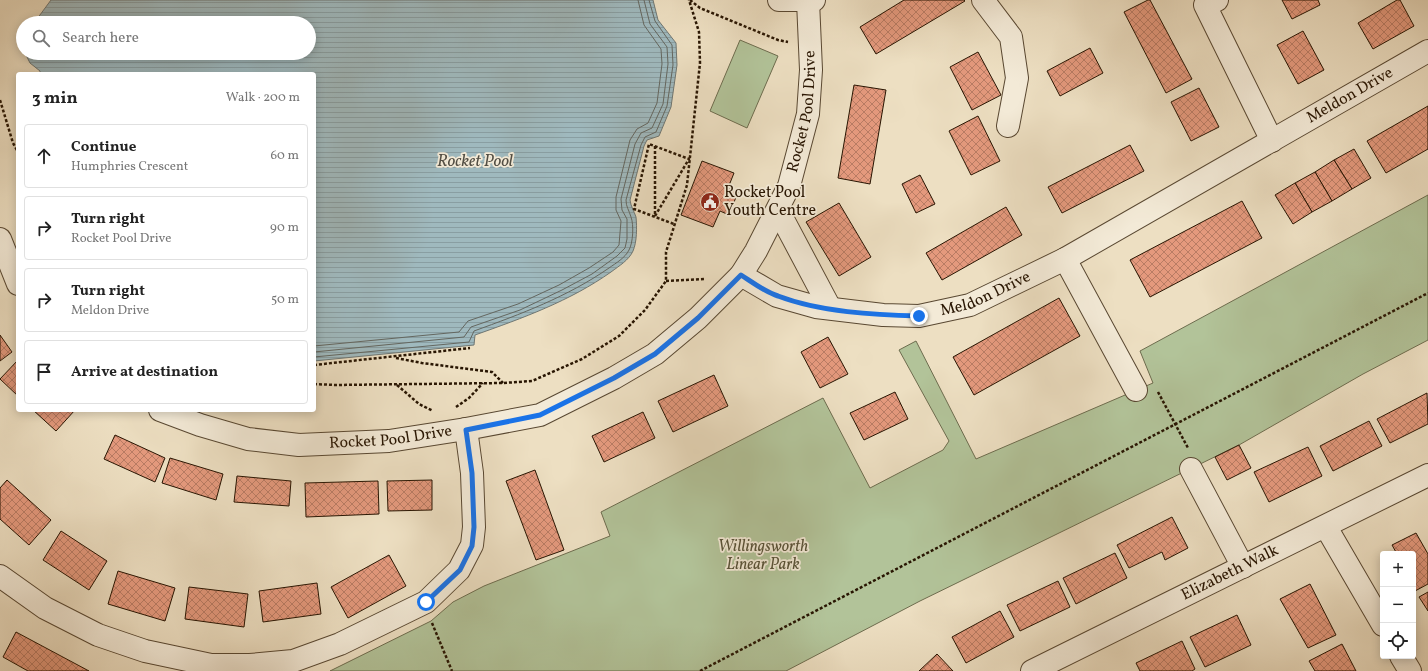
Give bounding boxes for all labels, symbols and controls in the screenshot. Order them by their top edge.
search box [16,16,316,60]
icon: search [30,27,52,49]
text: Search here [62,28,139,49]
street label: Rocket Pool Drive [782,50,822,175]
street label: Meldon Drive [1303,62,1397,129]
text: 3 min [32,87,78,110]
text: Walk · 200 m [226,89,300,107]
text: Continue [71,137,136,158]
icon: ahead [33,145,55,167]
text: 60 m [271,147,299,165]
water label: Rocket Pool [437,150,513,173]
text: Humphries Crescent [71,158,188,176]
place label: Rocket Pool Youth Centre [724,182,816,222]
public building icon: Rocket Pool Youth Centre [699,191,721,213]
text: Turn right [71,209,145,230]
icon: right [33,217,55,239]
text: 90 m [270,219,299,237]
text: Rocket Pool Drive [71,230,171,248]
street label: Meldon Drive [938,266,1035,322]
text: Turn right [71,281,145,302]
icon: right [33,289,55,311]
text: 50 m [271,291,299,309]
text: Meldon Drive [71,302,149,320]
route end [910,307,928,325]
icon: arrive [33,361,55,383]
text: Arrive at destination [71,362,218,383]
street label: Rocket Pool Drive [329,420,454,455]
park label: Willingsworth Linear Park [718,536,808,576]
street label: Elizabeth Walk [1178,539,1283,606]
map controls [1380,551,1416,659]
button: + [1380,551,1416,587]
button: − [1380,587,1416,623]
route start [417,593,435,611]
button: locate [1380,623,1416,659]

